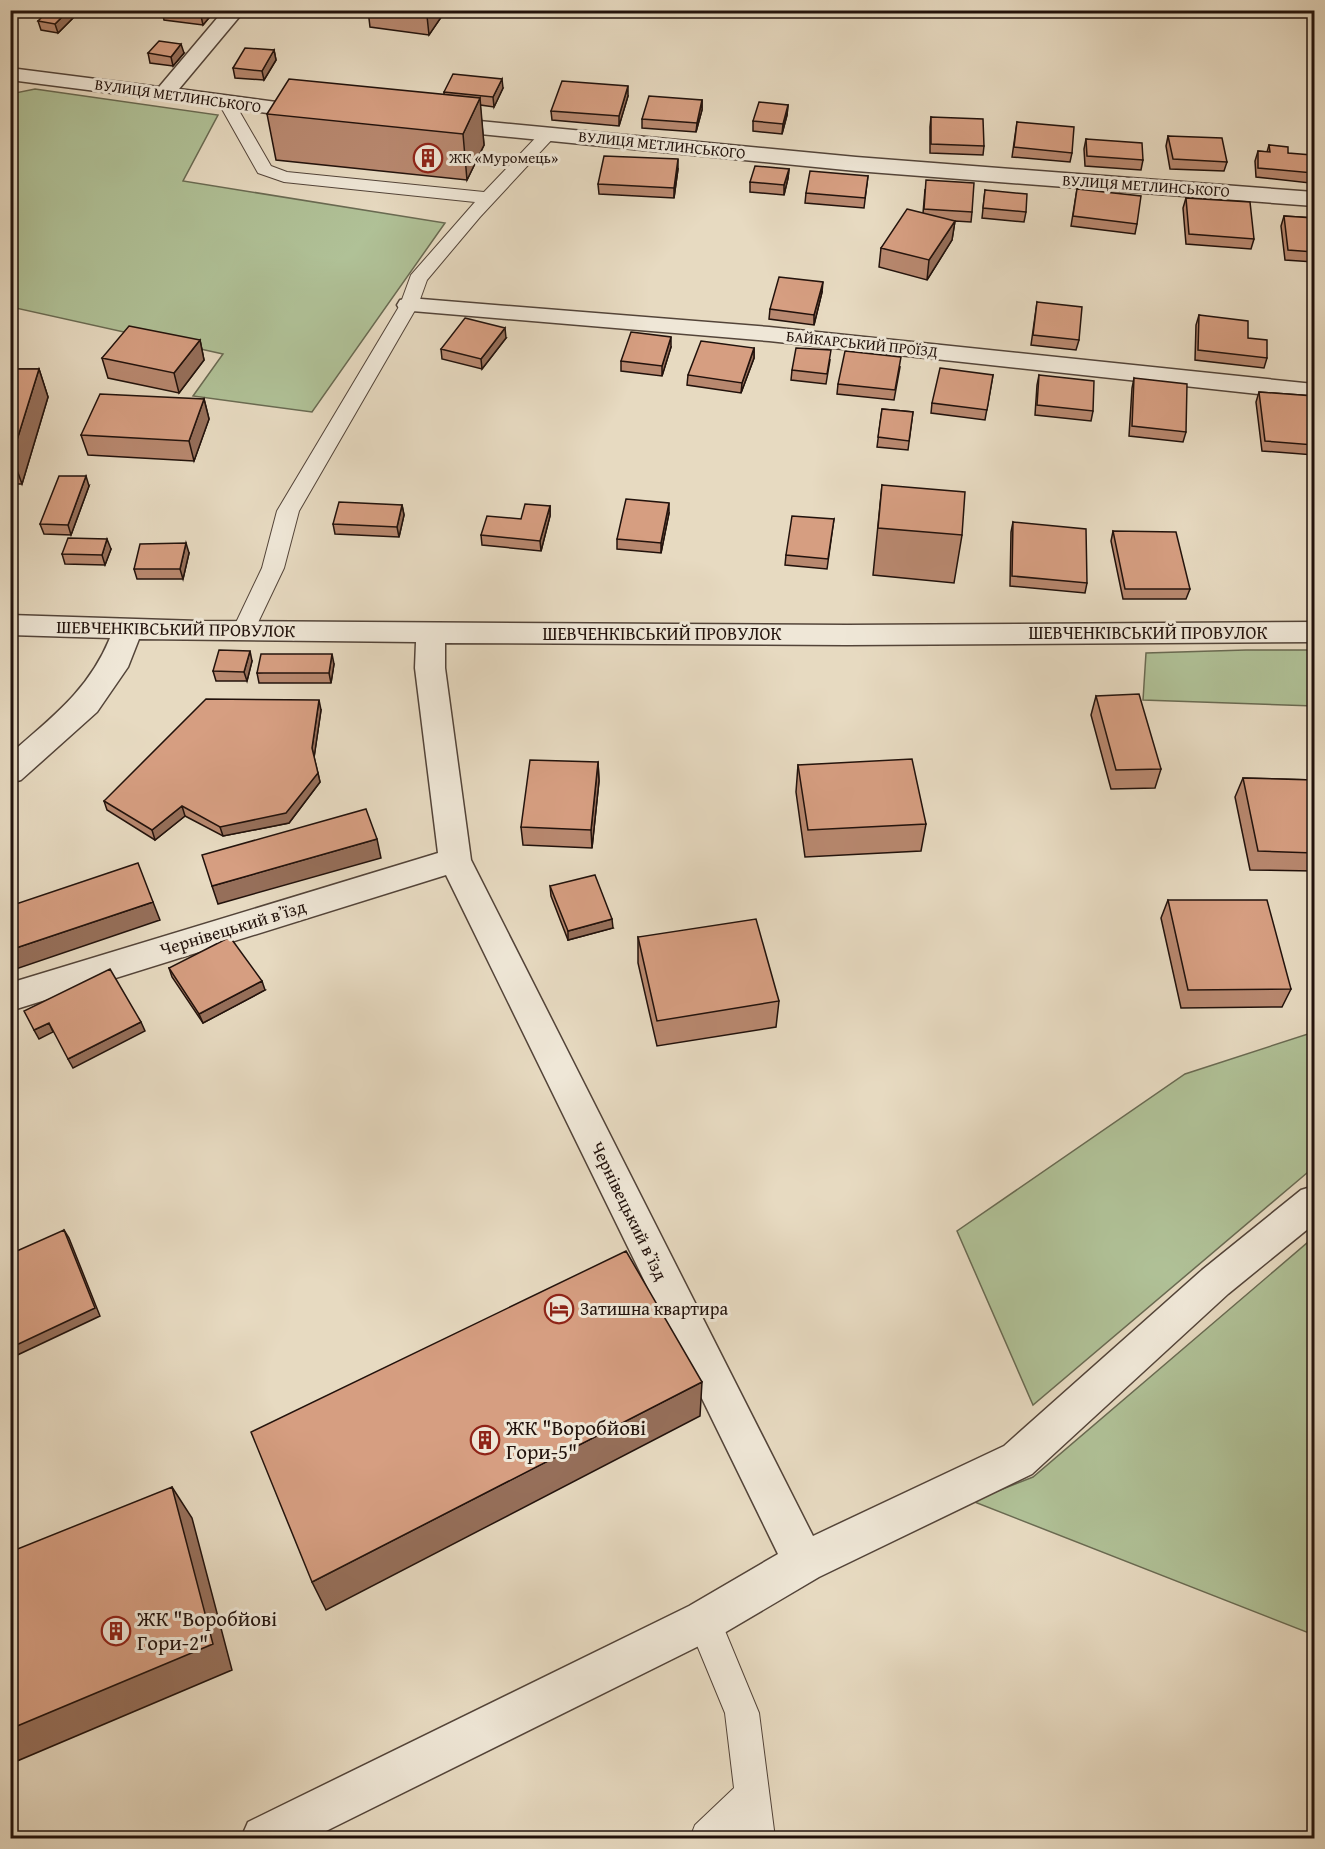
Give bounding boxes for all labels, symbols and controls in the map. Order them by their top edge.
street label: ВУЛИЦЯ МЕТЛИНСЬКОГО [94,73,263,118]
street label: ВУЛИЦЯ МЕТЛИНСЬКОГО [578,125,747,164]
building icon: ЖК «Муромець» [412,142,444,174]
place label: ЖК «Муромець» [448,147,558,168]
street label: ВУЛИЦЯ МЕТЛИНСЬКОГО [1062,169,1230,202]
street label: БАЙКАРСЬКИЙ ПРОЇЗД [785,325,939,362]
street label: ШЕВЧЕНКІВСЬКИЙ ПРОВУЛОК [56,613,296,644]
street label: ШЕВЧЕНКІВСЬКИЙ ПРОВУЛОК [1028,619,1268,646]
street label: ШЕВЧЕНКІВСЬКИЙ ПРОВУЛОК [542,620,782,647]
street label: Чернівецький вʼїзд [156,892,309,963]
street label: Чернівецький вʼїзд [584,1137,675,1285]
hotel icon: Затишна квартира [543,1293,575,1325]
place label: Затишна квартира [580,1295,728,1322]
place label: ЖК "Воробйові Гори-5" [505,1412,646,1467]
building icon: ЖК "Воробйові Гори-5" [469,1424,501,1456]
place label: ЖК "Воробйові Гори-2" [136,1603,277,1658]
building icon: ЖК "Воробйові Гори-2" [100,1615,132,1647]

